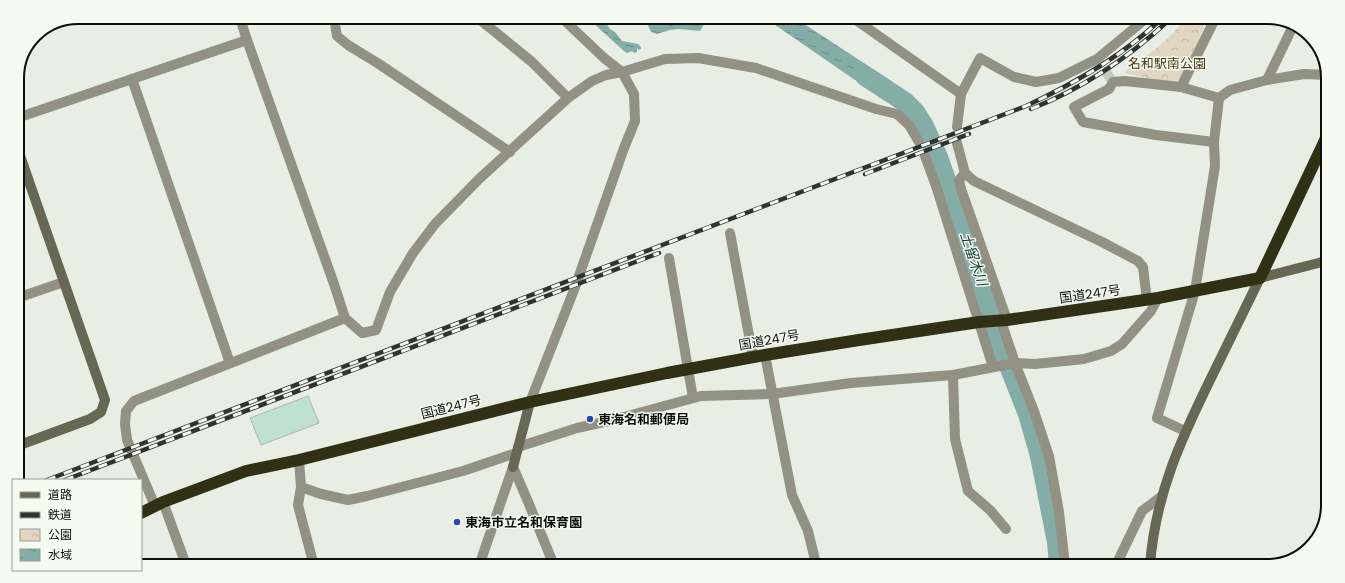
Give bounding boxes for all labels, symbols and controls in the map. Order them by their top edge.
park label: 名和駅南公園 [1128,54,1206,73]
water label: 土留木川 [955,229,993,291]
street label: 国道247号 [1058,280,1122,308]
street label: 国道247号 [737,325,801,355]
street label: 国道247号 [419,390,483,424]
place label: 東海名和郵便局 [598,410,689,429]
marker: 東海名和郵便局 [585,414,595,424]
legend [12,479,142,571]
text: 道路 [48,486,72,503]
text: 鉄道 [48,506,72,523]
place label: 東海市立名和保育園 [465,513,582,532]
marker: 東海市立名和保育園 [452,517,462,527]
text: 公園 [48,526,72,543]
text: 水域 [48,546,72,563]

